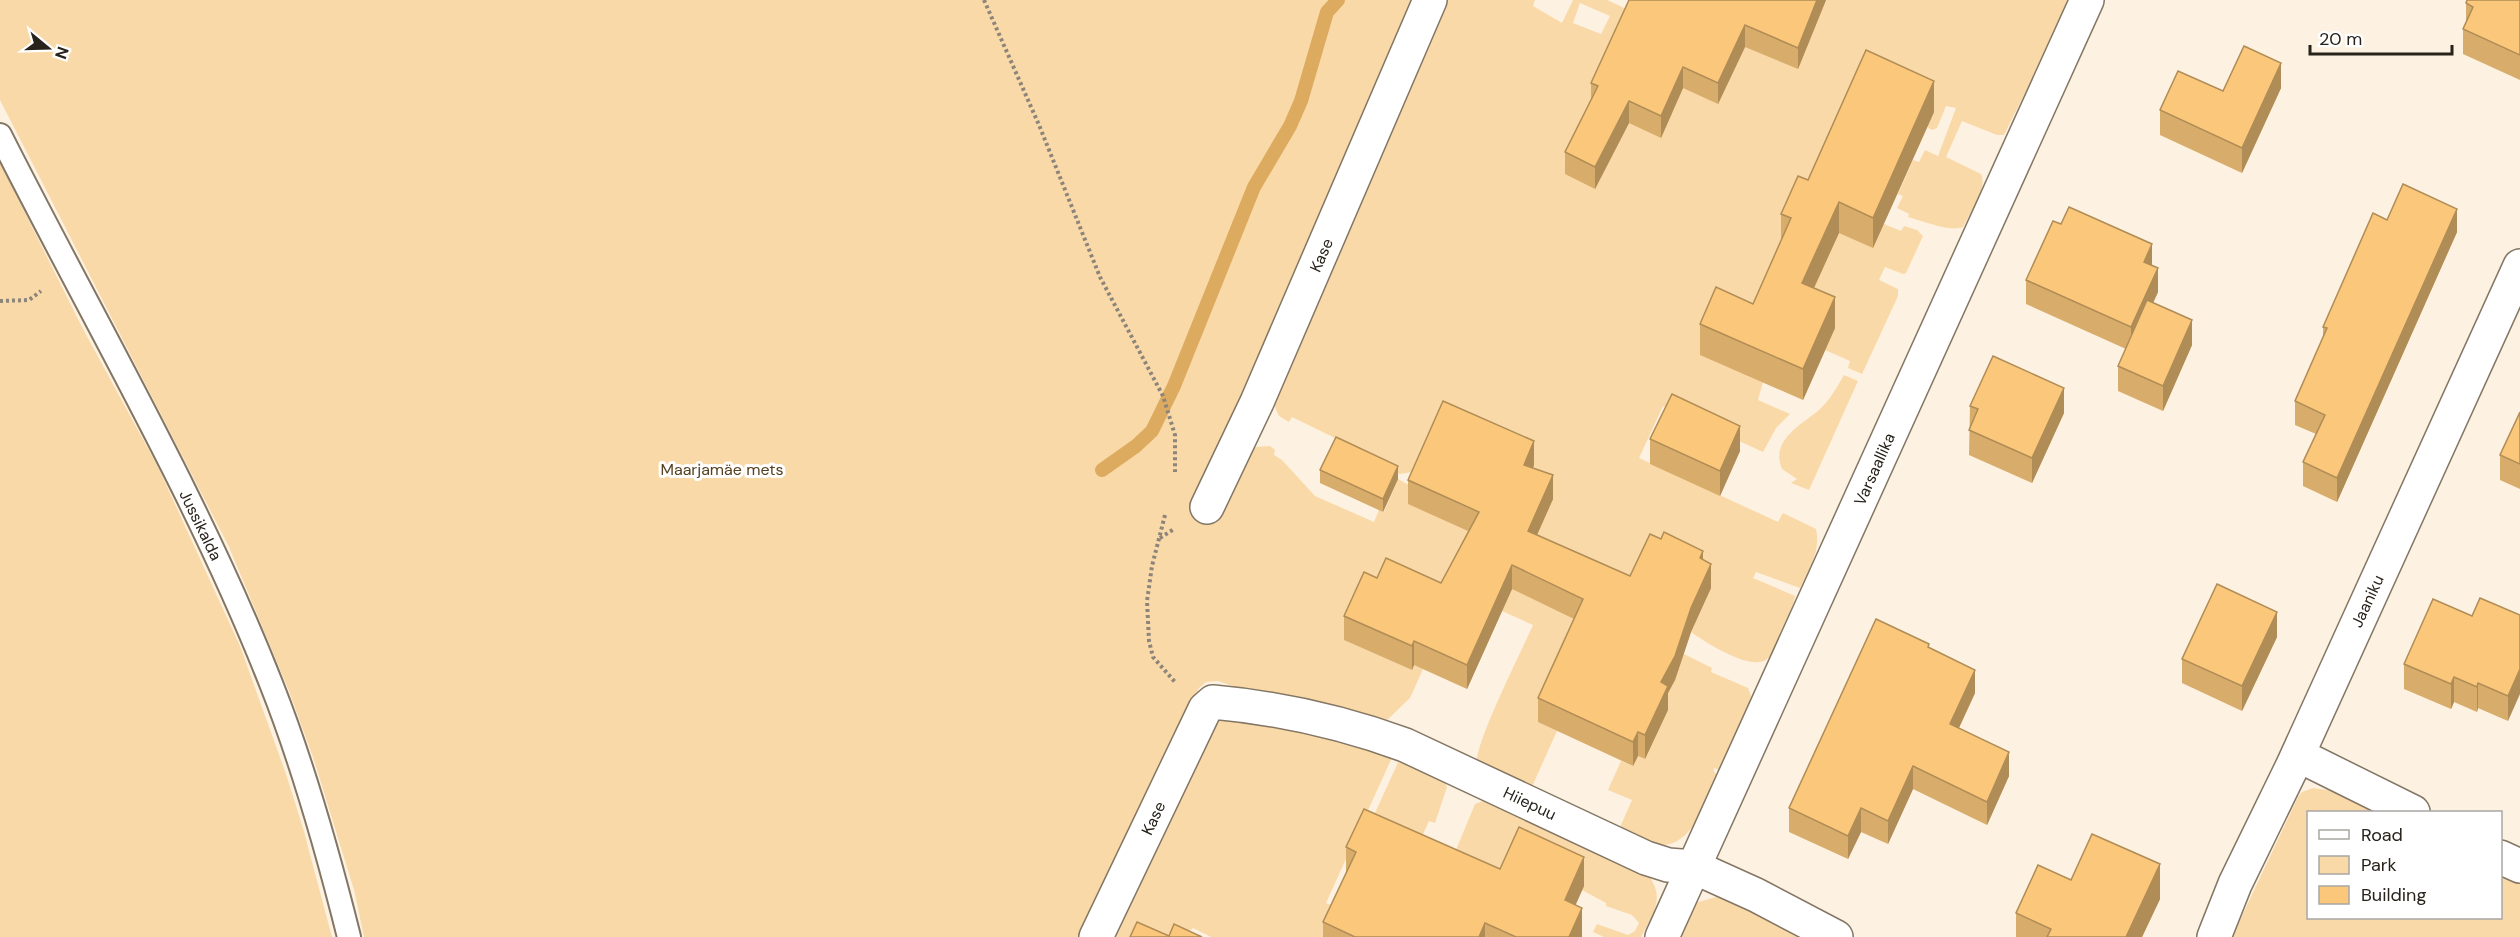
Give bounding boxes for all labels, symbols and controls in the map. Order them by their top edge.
north arrow [18,18,78,78]
scale bar [2310,18,2452,56]
text: 20 m [2319,27,2362,51]
text: N [50,44,74,62]
street label: Kase [1305,235,1338,275]
street label: Varsaallika [1849,430,1900,509]
park label: Maarjamäe mets [660,459,784,480]
street label: Jussikalda [174,486,227,564]
street label: Jaaniku [2346,572,2389,631]
street label: Hiiepuu [1500,782,1560,825]
street label: Kase [1137,798,1170,838]
legend [2307,811,2502,919]
text: Road [2361,823,2403,847]
text: Park [2361,853,2397,877]
text: Building [2361,883,2426,907]

